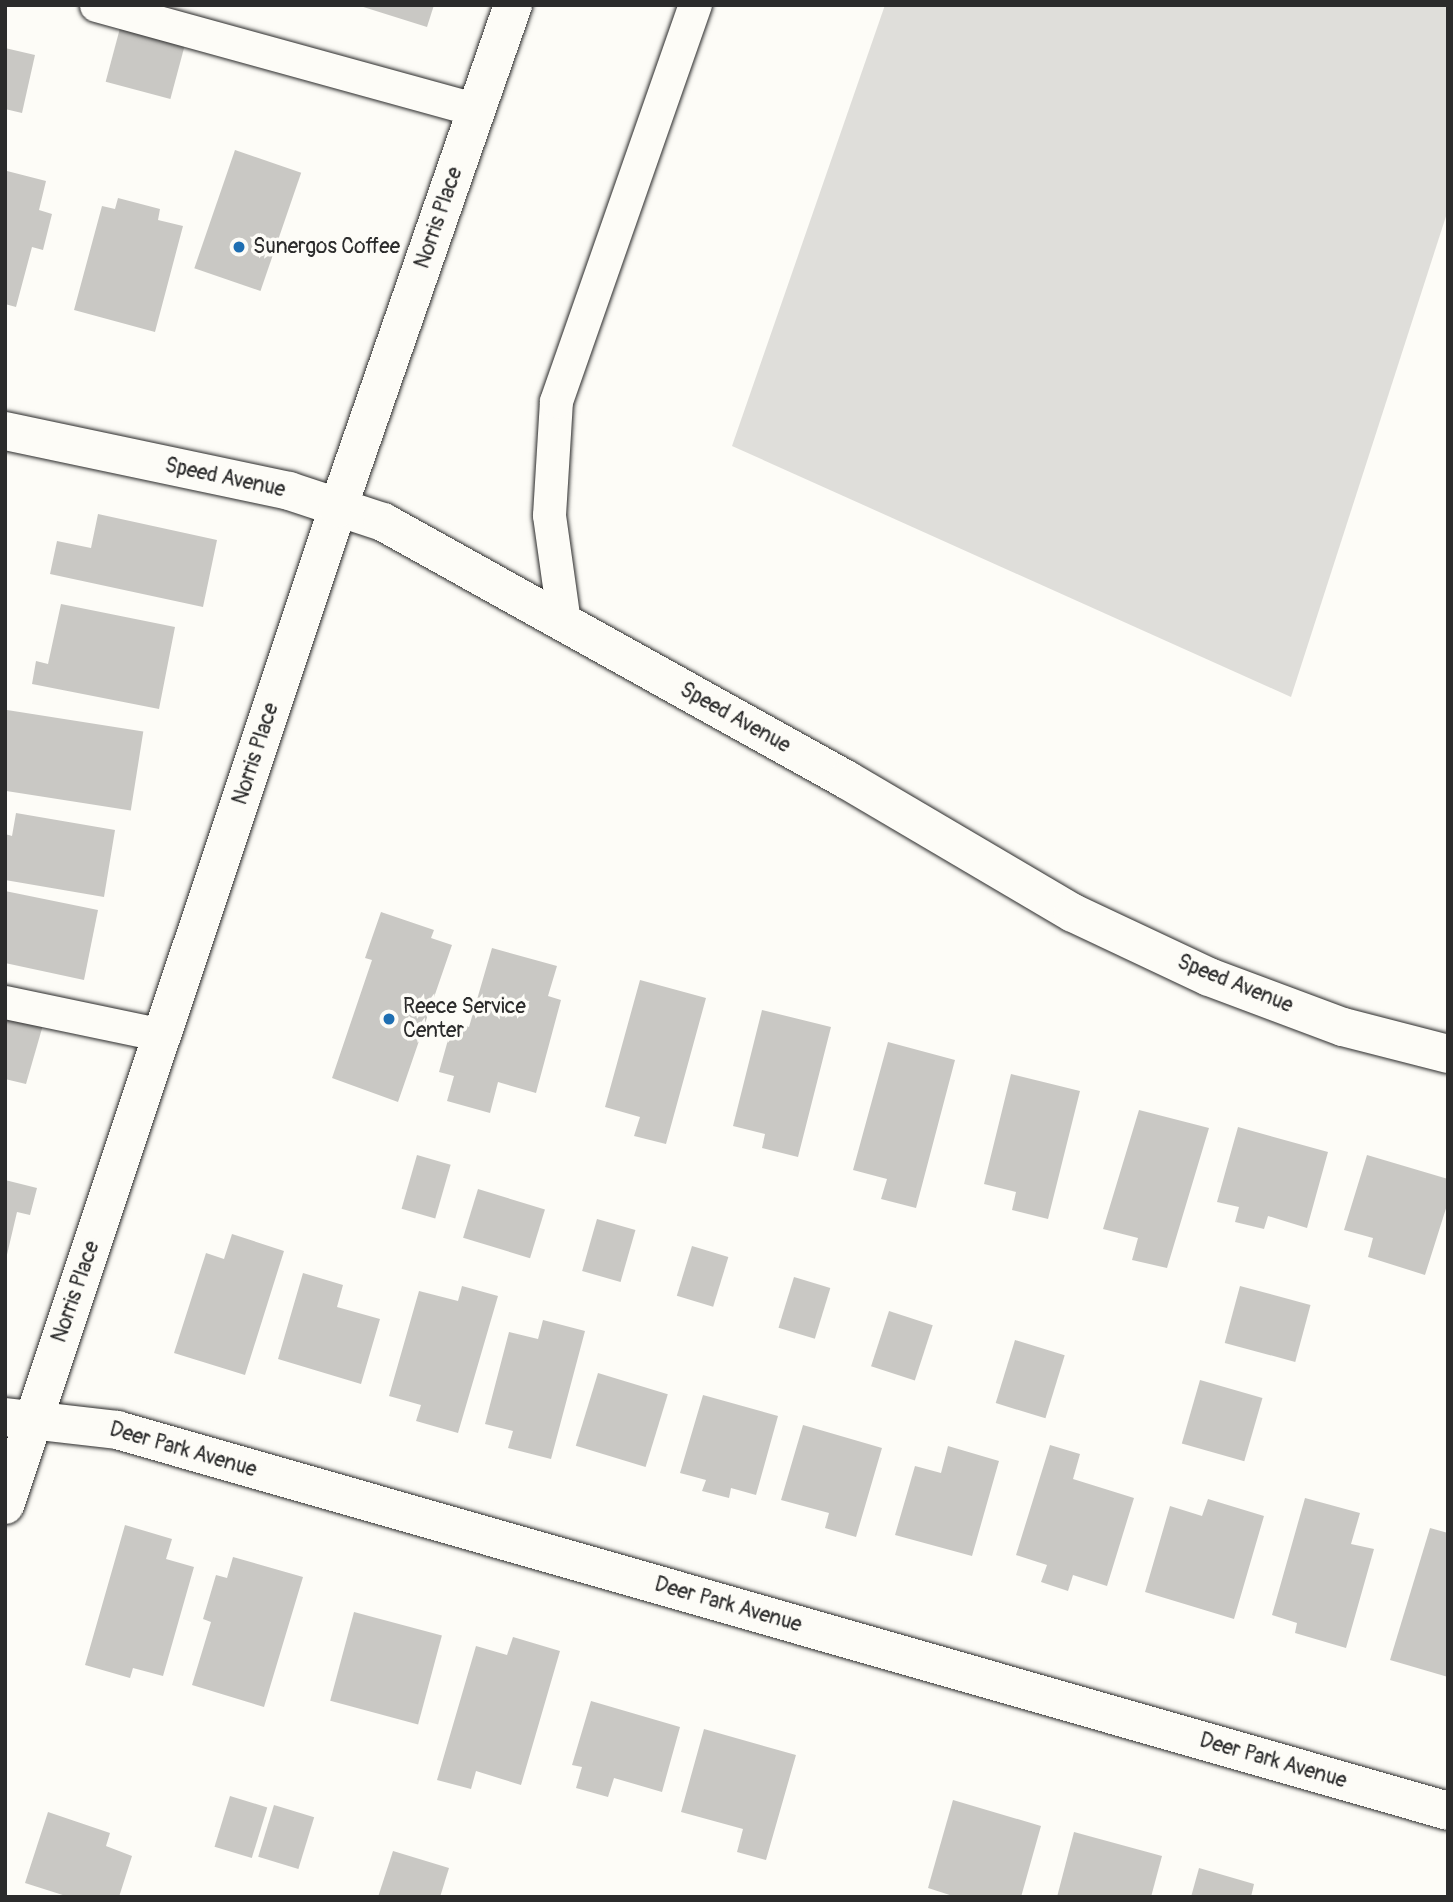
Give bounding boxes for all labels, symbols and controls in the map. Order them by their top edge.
street label: Norris Place [410,164,468,272]
place label: Sunergos Coffee [253,234,400,260]
marker: Sunergos Coffee [231,239,247,255]
street label: Speed Avenue [163,453,287,503]
street label: Speed Avenue [675,677,795,759]
street label: Norris Place [228,700,284,808]
street label: Speed Avenue [1174,949,1296,1019]
place label: Reece Service Center [403,994,526,1044]
marker: Reece Service Center [381,1011,397,1027]
street label: Norris Place [47,1238,105,1346]
street label: Deer Park Avenue [107,1417,259,1483]
street label: Deer Park Avenue [652,1572,804,1638]
street label: Deer Park Avenue [1197,1728,1349,1794]

